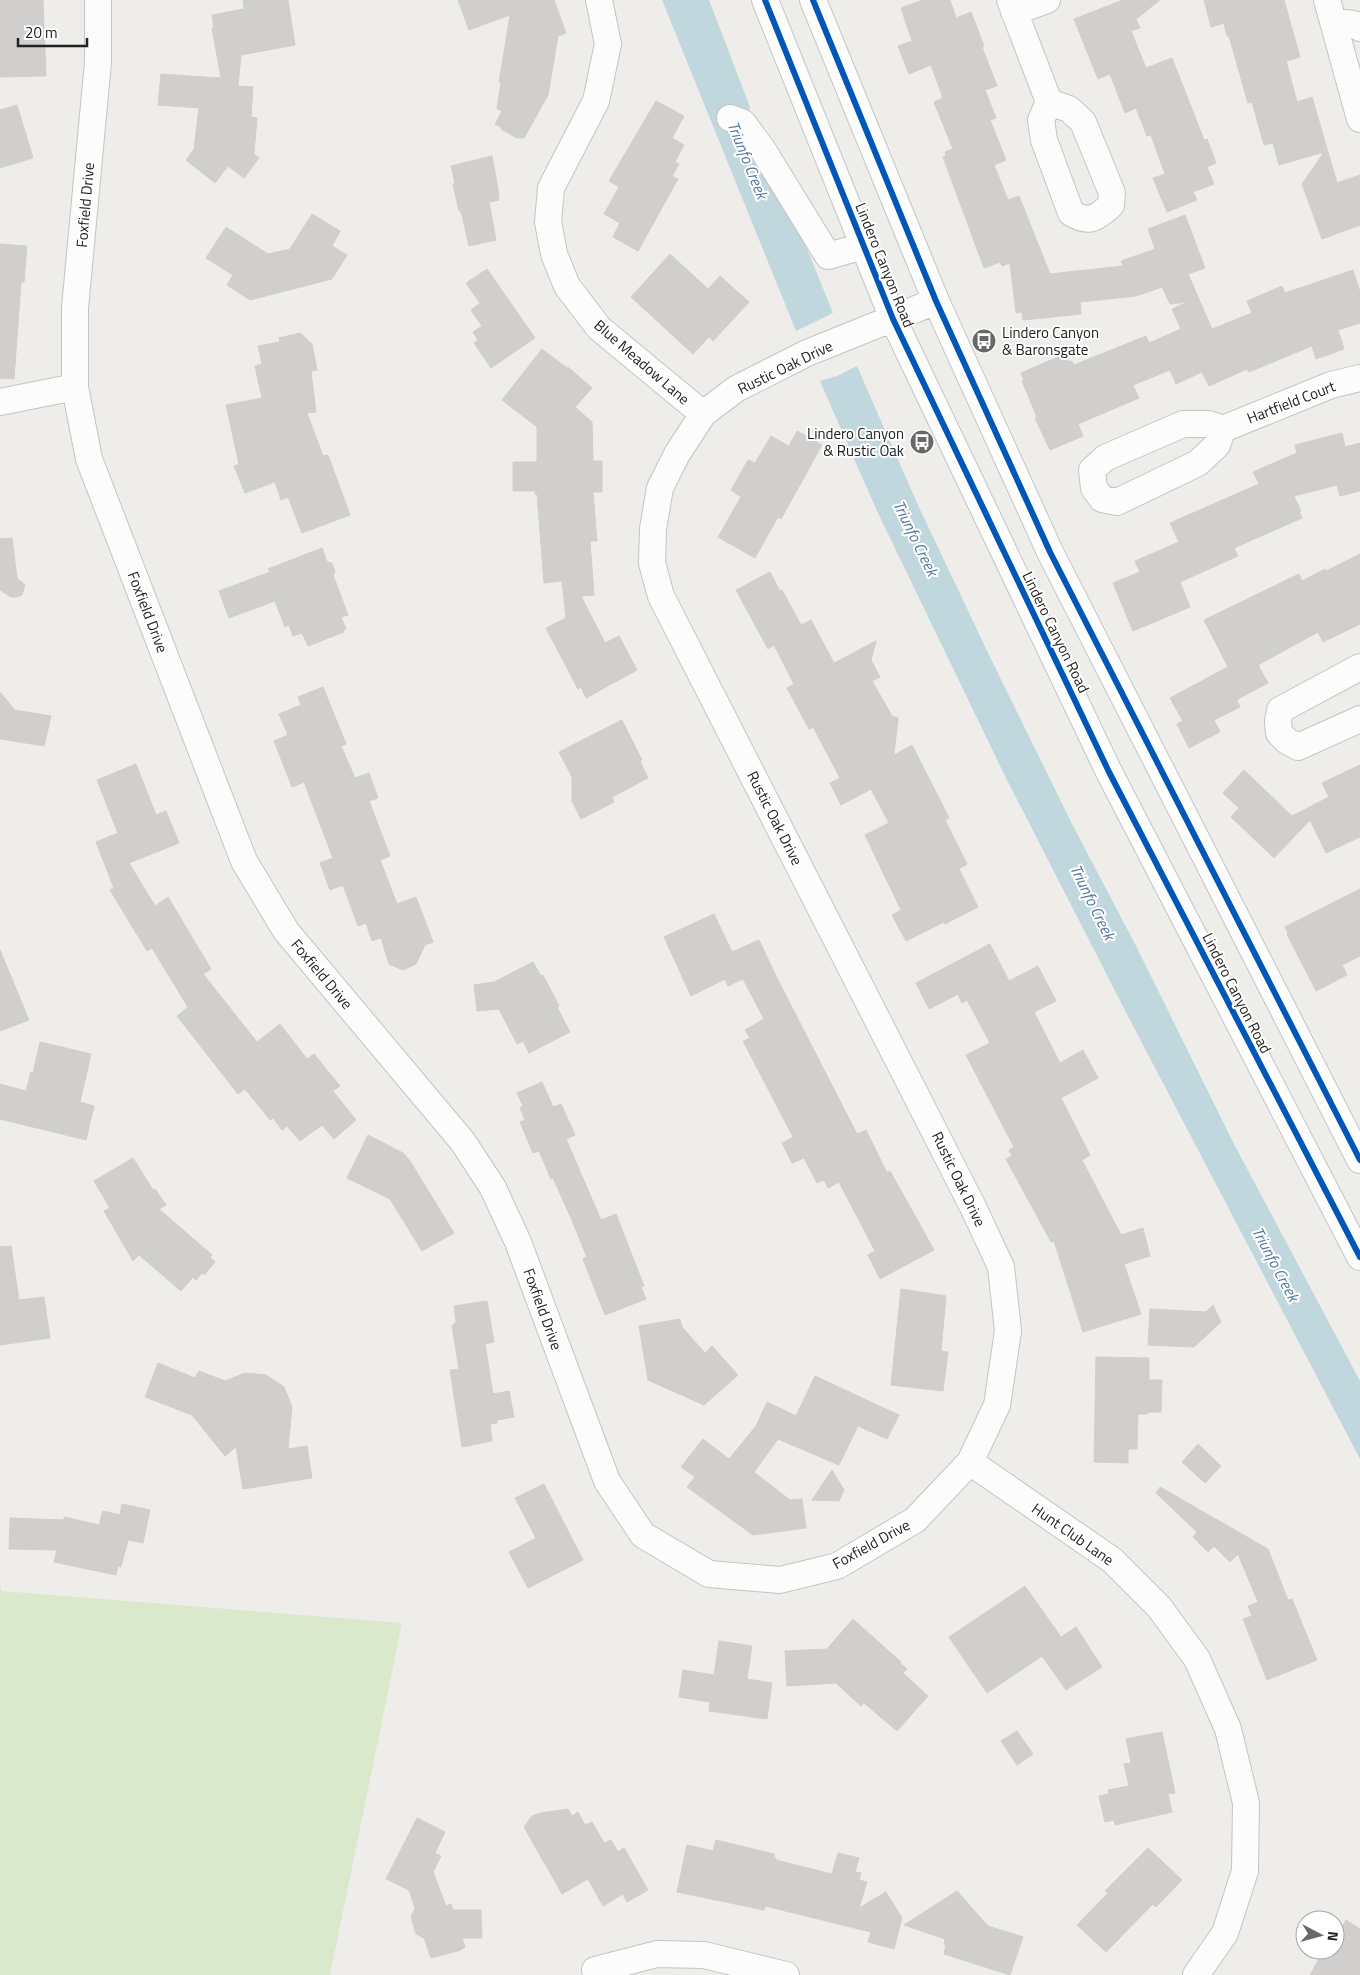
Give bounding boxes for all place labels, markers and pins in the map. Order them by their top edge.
place label: Lindero Canyon & Baronsgate [1002,321,1099,361]
bus stop icon: Lindero Canyon & Baronsgate [971,328,997,354]
place label: Lindero Canyon & Rustic Oak [807,422,904,462]
bus stop icon: Lindero Canyon & Rustic Oak [909,429,935,455]

